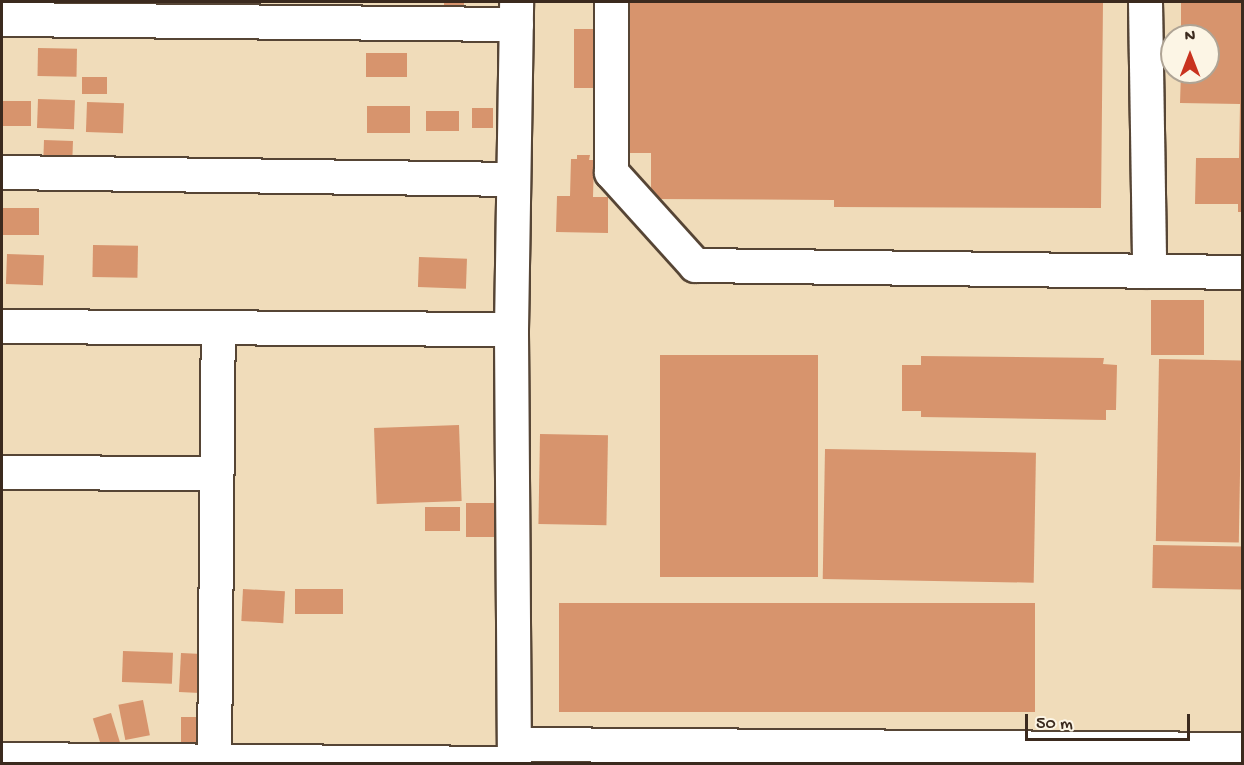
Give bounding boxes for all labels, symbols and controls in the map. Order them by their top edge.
north arrow [1160,24,1220,84]
text: N [1185,28,1195,47]
scale bar [1028,702,1193,740]
text: 50 m [1036,714,1073,735]

